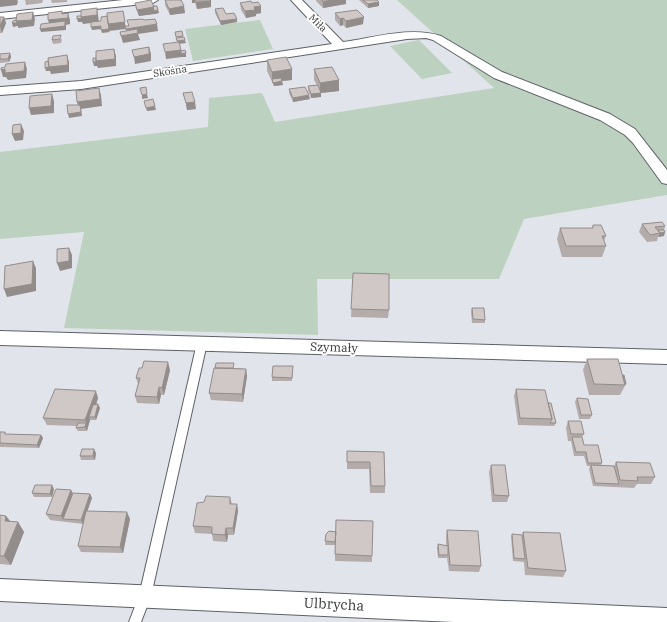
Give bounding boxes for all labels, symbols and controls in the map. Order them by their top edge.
street label: Miła [306,11,330,35]
street label: Skośna [152,62,188,80]
street label: Szymały [310,339,359,355]
street label: Ulbrycha [303,593,365,615]

